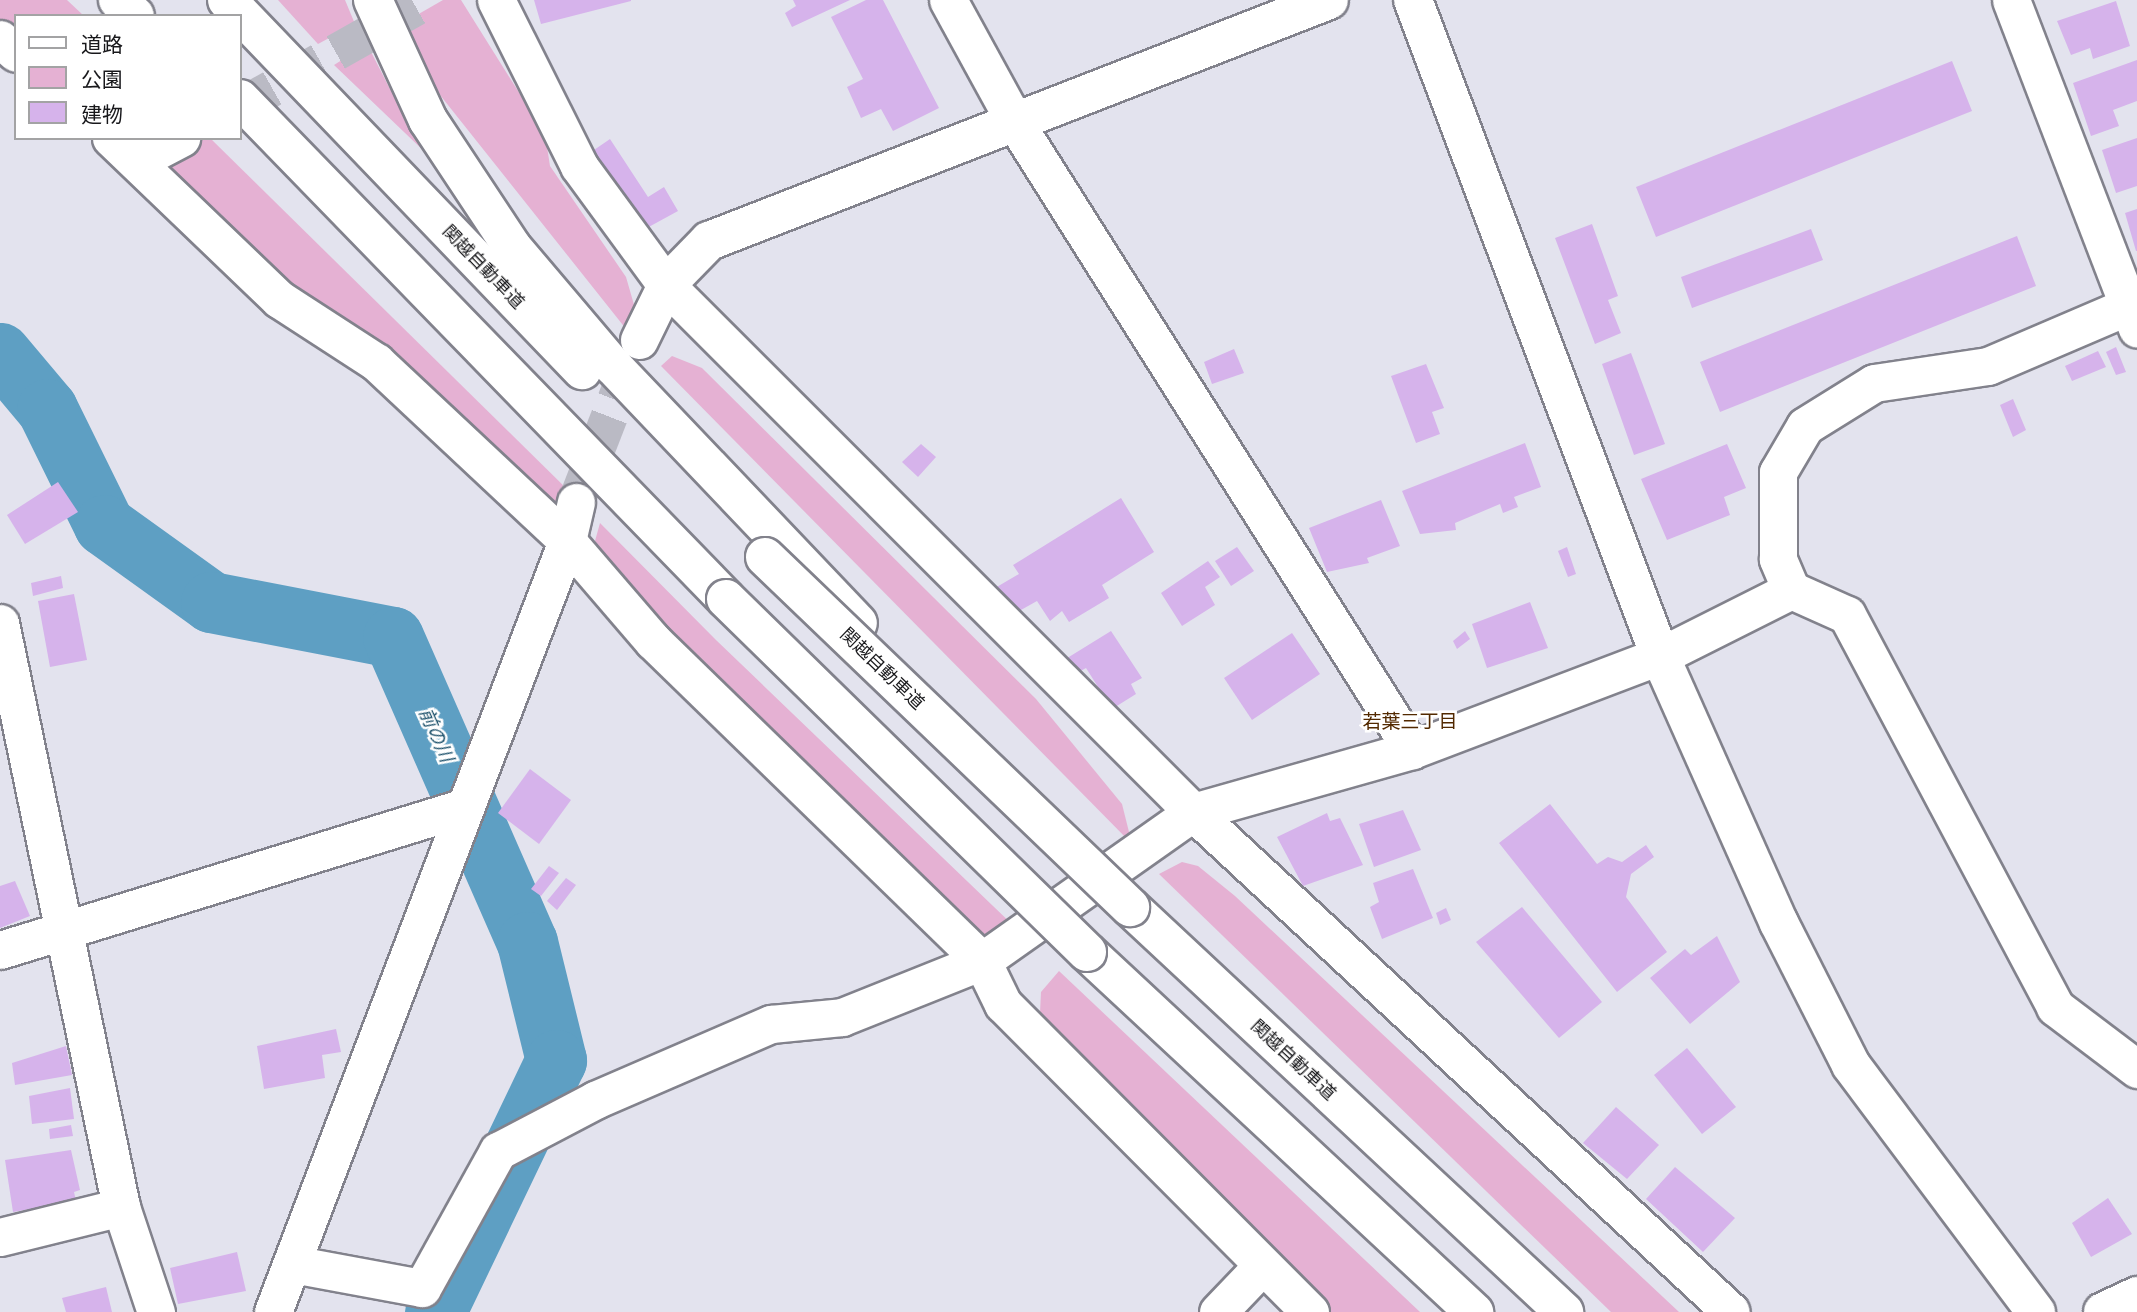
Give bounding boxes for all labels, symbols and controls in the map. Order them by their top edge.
legend [14,14,242,140]
text: 道路 [81,32,123,57]
text: 公園 [81,67,123,92]
text: 建物 [81,102,123,127]
street label: 関越自動車道 [438,221,528,313]
street label: 関越自動車道 [836,624,928,714]
water label: 前の川 [414,704,458,766]
district label: 若葉三丁目 [1363,711,1457,733]
street label: 関越自動車道 [1246,1015,1340,1105]

